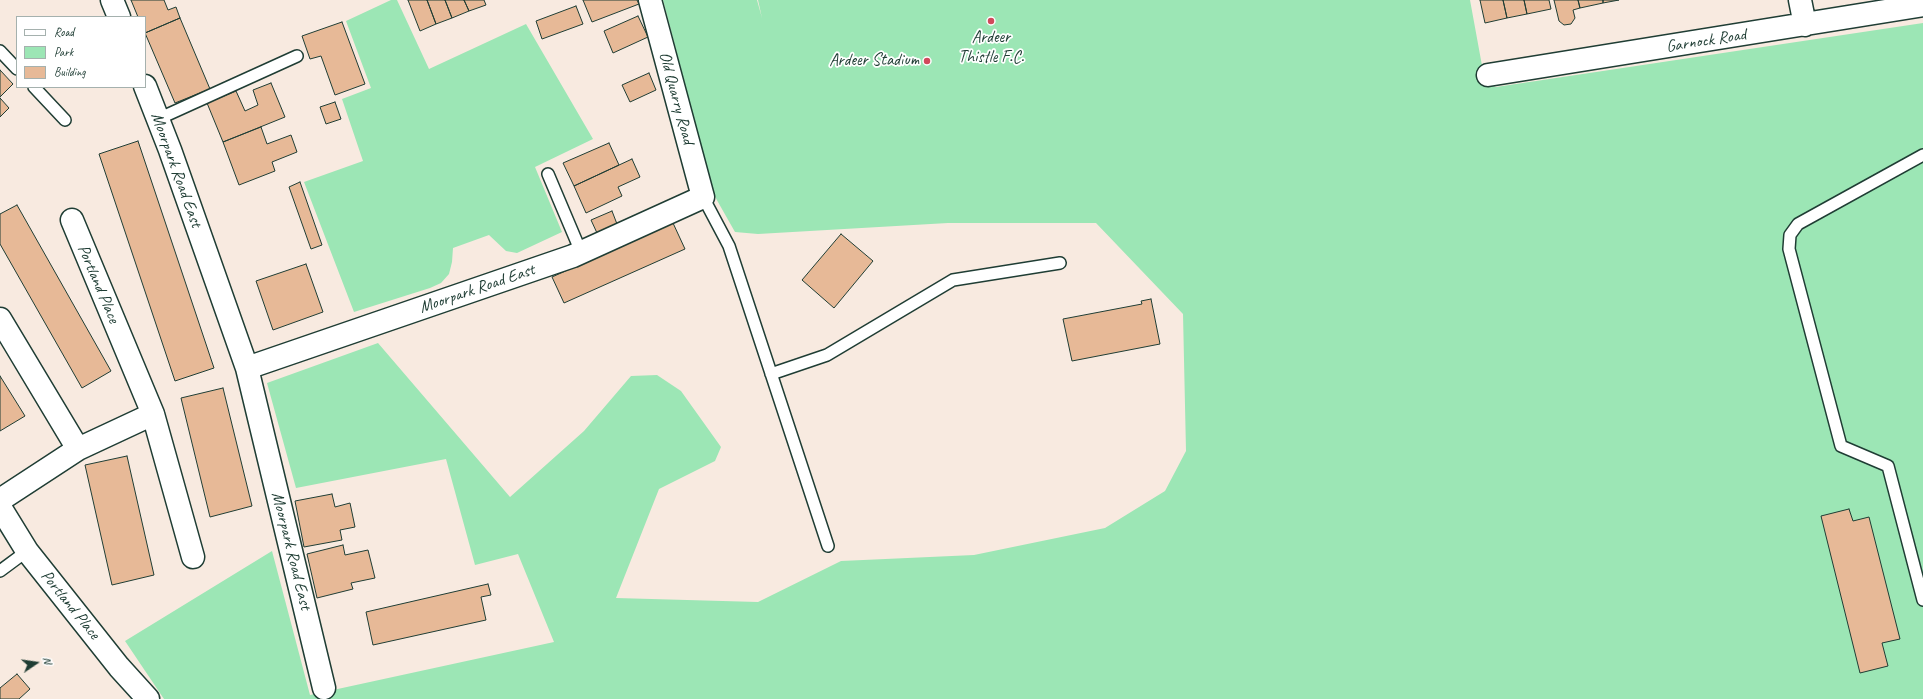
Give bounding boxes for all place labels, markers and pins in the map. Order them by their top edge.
marker: Ardeer Thistle F.C. [986,16,996,26]
place label: Ardeer Thistle F.C. [958,28,1024,68]
place label: Ardeer Stadium [829,51,919,71]
marker: Ardeer Stadium [922,56,932,66]

